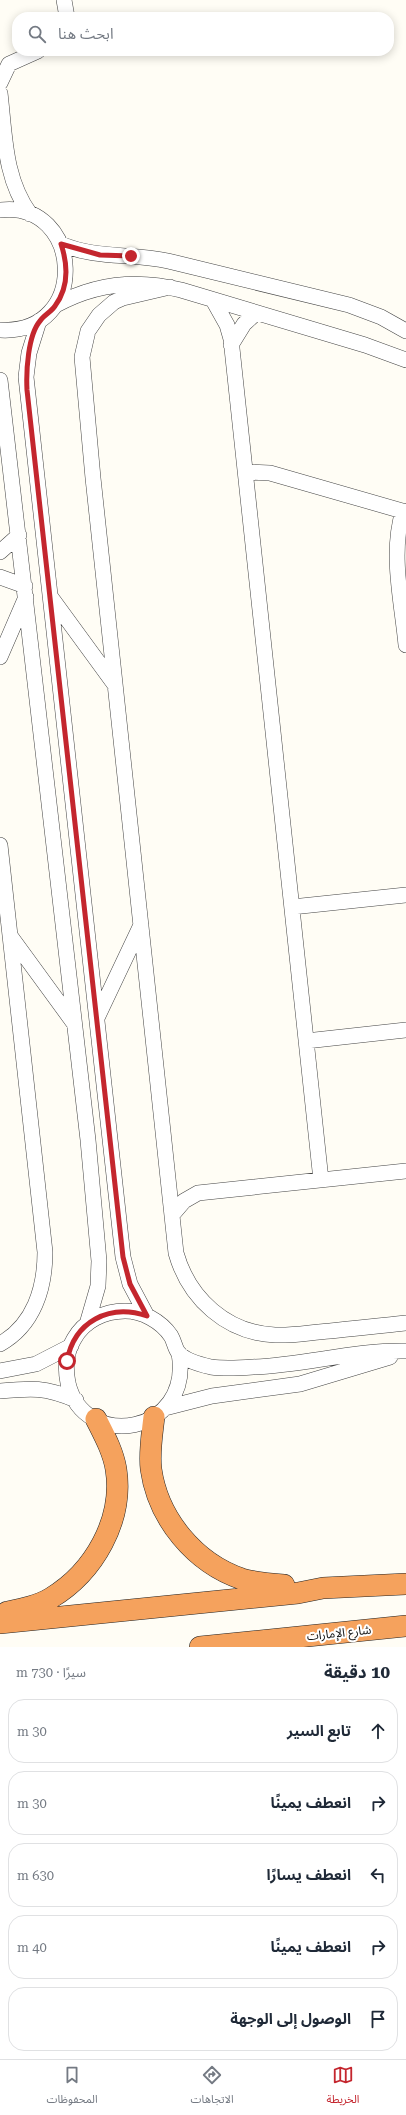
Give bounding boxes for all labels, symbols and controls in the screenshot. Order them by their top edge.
search box [12,12,394,56]
icon: search [26,23,48,45]
text: ابحث هنا [58,25,113,43]
route end [122,247,140,265]
route start [58,1352,76,1370]
street label: شارع الإمارات [306,1623,372,1645]
text: 10 دقيقة [324,1662,390,1682]
text: سيرًا · 730 m [16,1665,86,1680]
icon: ahead [367,1720,389,1742]
text: تابع السير [287,1722,351,1740]
text: 30 m [17,1724,47,1739]
icon: right [367,1792,389,1814]
text: انعطف يمينًا [271,1794,351,1812]
text: 30 m [17,1796,47,1811]
icon: left [367,1864,389,1886]
text: انعطف يسارًا [267,1866,351,1884]
text: 630 m [17,1868,54,1883]
icon: right [367,1936,389,1958]
text: انعطف يمينًا [271,1938,351,1956]
text: 40 m [17,1940,47,1955]
icon: arrive [367,2008,389,2030]
text: الوصول إلى الوجهة [230,2010,351,2028]
tab: المحفوظات [47,2064,98,2111]
tab: الاتجاهات [191,2064,234,2111]
tab: الخريطة [327,2064,360,2111]

